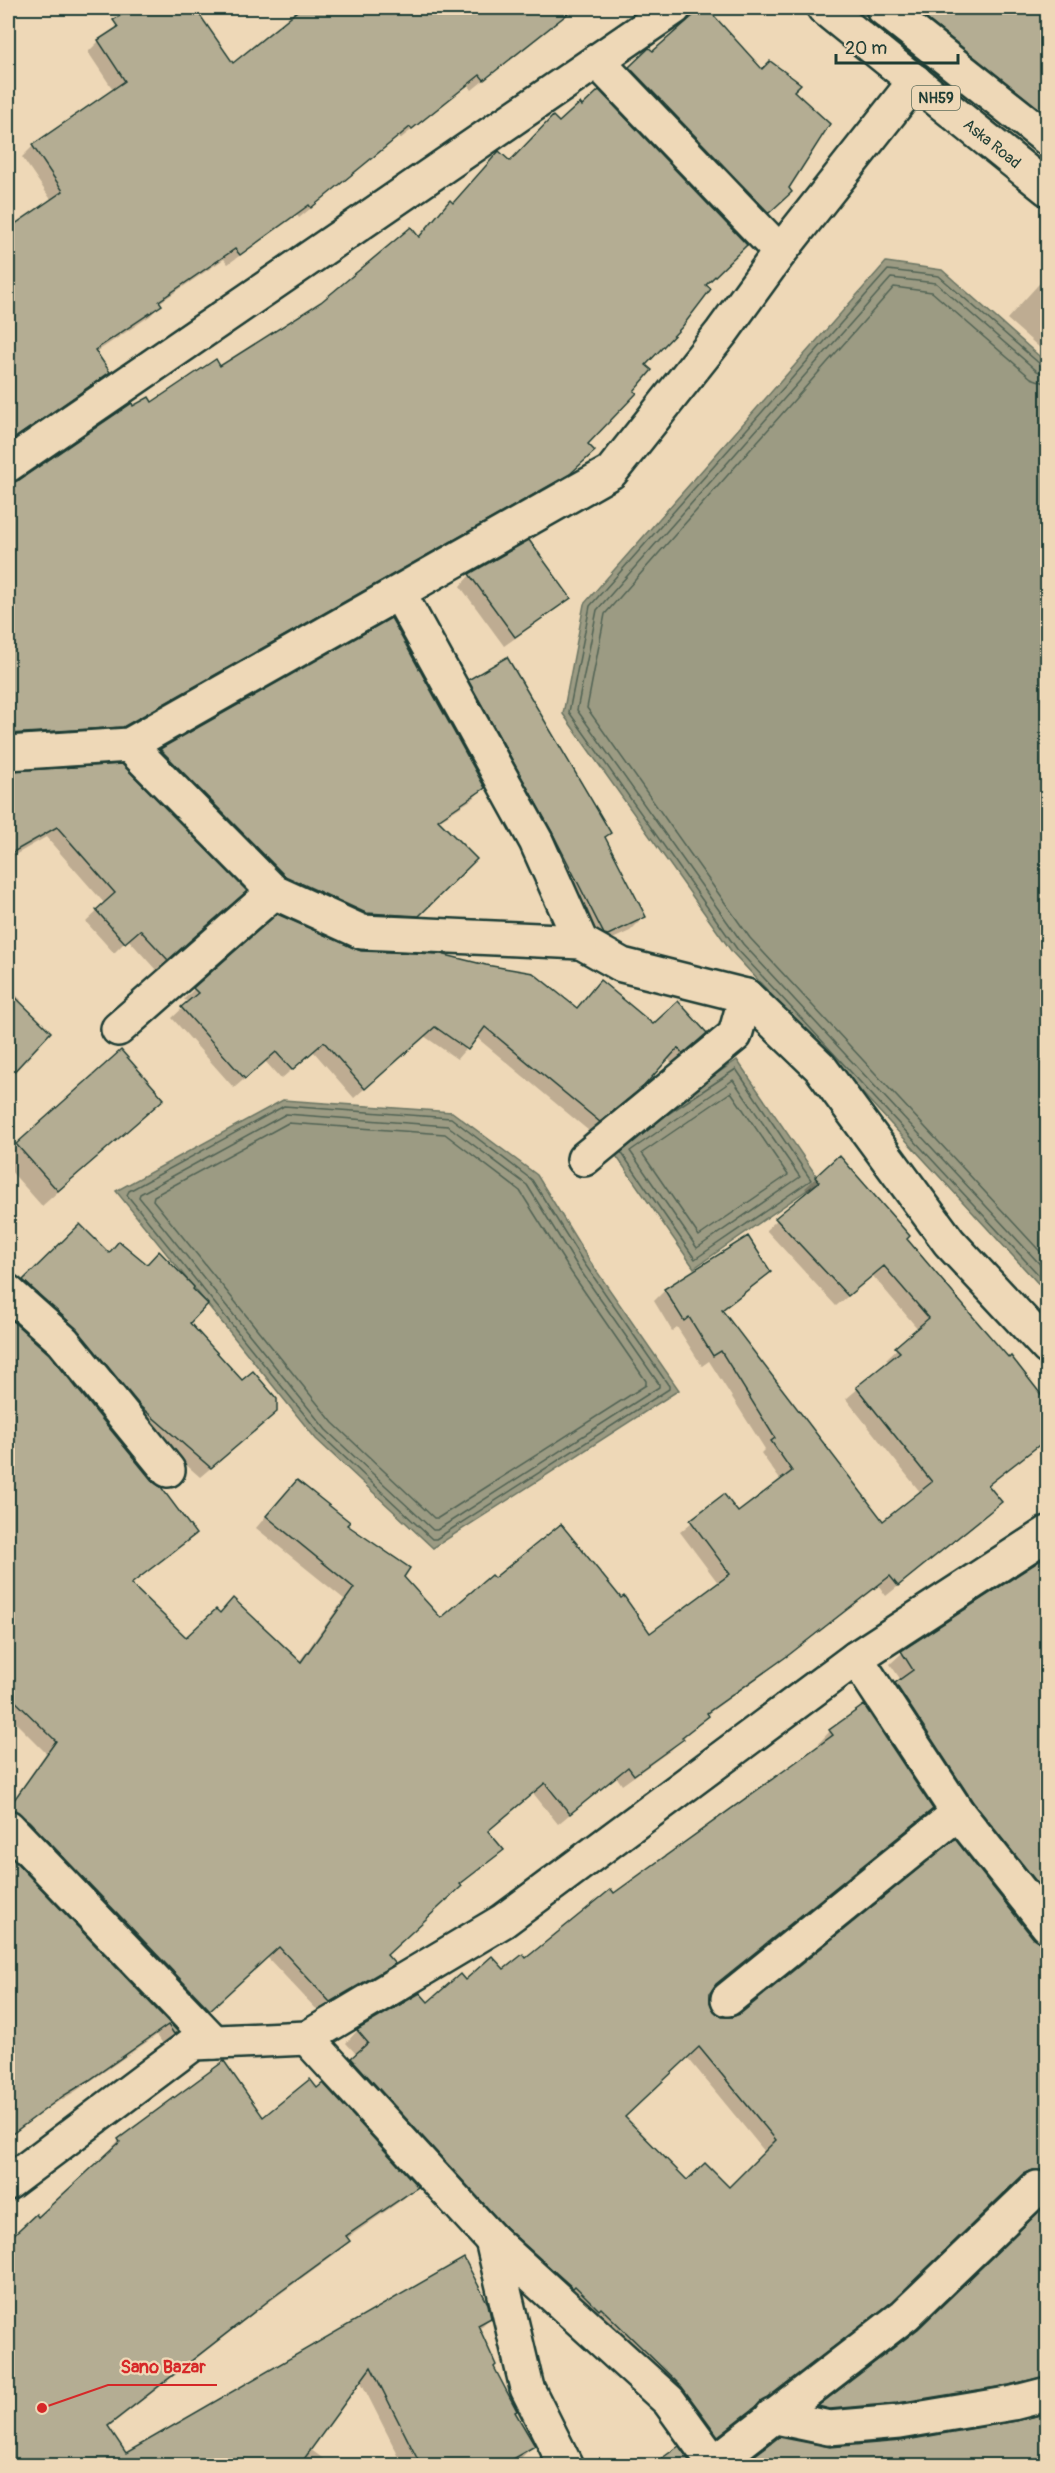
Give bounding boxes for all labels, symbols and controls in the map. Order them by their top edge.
scale bar [836,27,958,65]
text: 20 m [845,37,887,60]
road number: NH59 [912,86,960,110]
street label: Aska Road [959,115,1025,173]
callout: Sano Bazar [108,2349,217,2385]
text: Sano Bazar [120,2356,206,2379]

